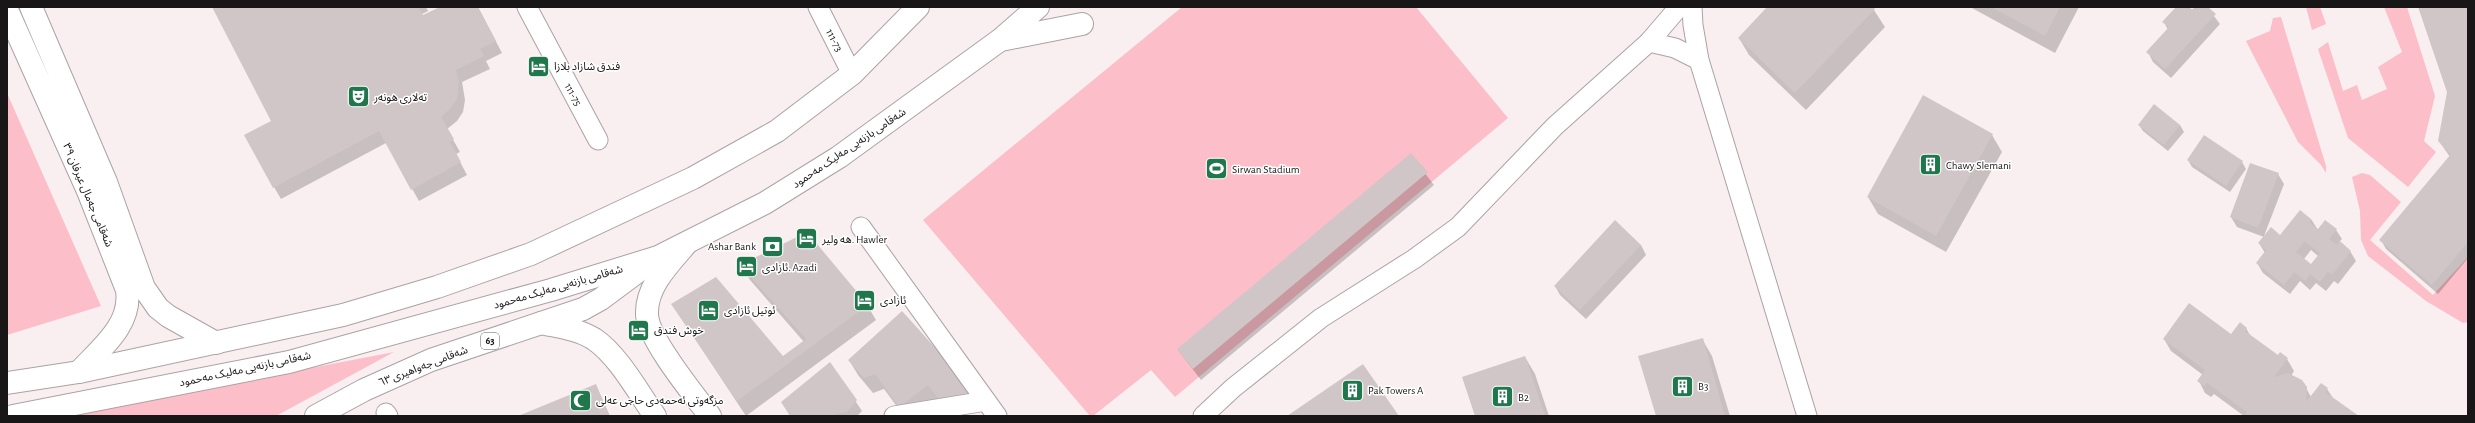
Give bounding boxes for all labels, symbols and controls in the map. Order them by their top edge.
street label: 111-73 [824,27,845,54]
hotel icon: فندق شازاد بلازا [526,53,552,79]
place label: فندق شازاد بلازا [554,61,620,73]
street label: 111-75 [563,81,584,108]
theatre icon: تەلاری هونەر [345,84,371,110]
place label: تەلاری هونەر [373,92,427,104]
street label: شەقامی بازنەیی مەلیک مەحمود [790,106,909,191]
street label: شەقامی جەمال عیرفان ٣٩ [60,141,115,249]
building icon: Chawy Slemani [1917,152,1943,178]
sports icon: Sirwan Stadium [1203,156,1229,182]
place label: Chawy Slemani [1946,160,2011,171]
place label: Sirwan Stadium [1232,164,1300,175]
hotel icon: هه ولير. Hawler [793,226,819,252]
bank icon: Ashar Bank [759,233,785,259]
place label: هه ولير. Hawler [821,234,887,246]
place label: Ashar Bank [708,241,756,252]
hotel icon: ئازادى. Azadi [734,254,760,280]
place label: ئازادى. Azadi [762,262,817,274]
street label: شەقامی بازنەیی مەلیک مەحمود [492,263,625,312]
hotel icon: ئازادی [851,287,877,313]
place label: ئازادی [880,295,906,307]
hotel icon: ئوتیل ئازادی [696,297,722,323]
place label: ئوتیل ئازادی [724,305,776,317]
hotel icon: خوش فندق [625,317,651,343]
place label: خوش فندق [654,325,704,337]
road number: 63 [481,333,499,349]
street label: شەقامی جەواهیری ٦٣ [377,344,470,389]
street label: شەقامی بازنەیی مەلیک مەحمود [178,350,312,389]
building icon: B3 [1669,373,1695,399]
building icon: Pak Towers A [1340,377,1366,403]
place label: B3 [1698,381,1709,392]
building icon: B2 [1490,384,1516,410]
place label: Pak Towers A [1368,385,1424,396]
mosque icon: مزگەوتی ئەحمەدی حاجی عەلی [567,387,593,413]
place label: B2 [1518,392,1529,403]
place label: مزگەوتی ئەحمەدی حاجی عەلی [596,394,724,407]

